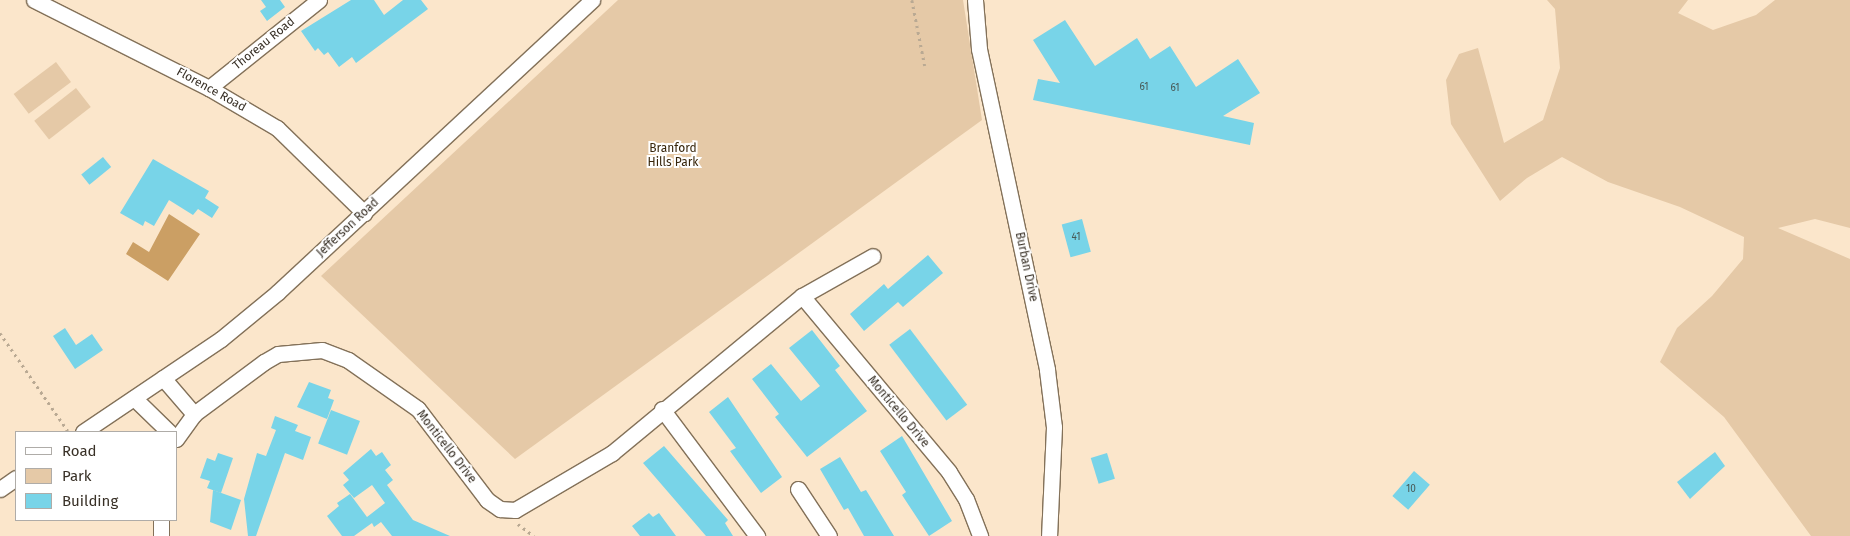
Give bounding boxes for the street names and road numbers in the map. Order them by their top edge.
street label: Thoreau Road [230,15,298,73]
street label: Florence Road [174,65,248,115]
street label: Jefferson Road [314,196,382,260]
street label: Burban Drive [1012,231,1040,303]
street label: Monticello Drive [864,374,932,450]
street label: Monticello Drive [413,408,479,486]

